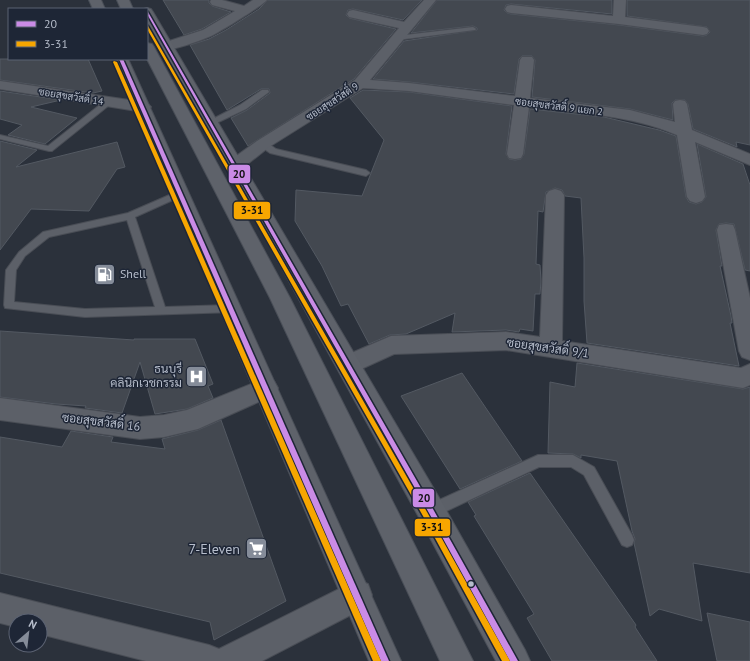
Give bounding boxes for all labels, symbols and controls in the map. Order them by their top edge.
legend [8,8,148,60]
text: 20 [44,16,58,31]
text: 3-31 [44,36,68,51]
street label: ซอยสุขสวัสดิ์ 9 [302,77,362,124]
street label: ซอยสุขสวัสดิ์ 14 [37,82,105,109]
street label: ซอยสุขสวัสดิ์ 9 แยก 2 [514,92,604,119]
line badge: 20 [228,164,251,184]
text: 20 [233,167,245,181]
line badge: 3-31 [233,201,271,220]
text: 3-31 [241,203,263,217]
fuel station icon: Shell [91,261,117,287]
place label: Shell [120,266,147,281]
street label: ซอยสุขสวัสดิ์ 9/1 [506,331,591,363]
place label: ธนบุรี คลินิกเวชกรรม [110,361,182,390]
hospital icon: ธนบุรี คลินิกเวชกรรม [184,363,210,389]
street label: ซอยสุขสวัสดิ์ 16 [61,406,142,436]
line badge: 20 [412,488,435,508]
text: 20 [418,491,430,505]
line badge: 3-31 [414,518,451,537]
text: 3-31 [421,520,443,534]
supermarket icon: 7-Eleven [243,536,269,562]
place label: 7-Eleven [188,540,240,558]
unlabelled marker [466,579,476,589]
north arrow [8,613,48,653]
text: N [26,616,39,632]

